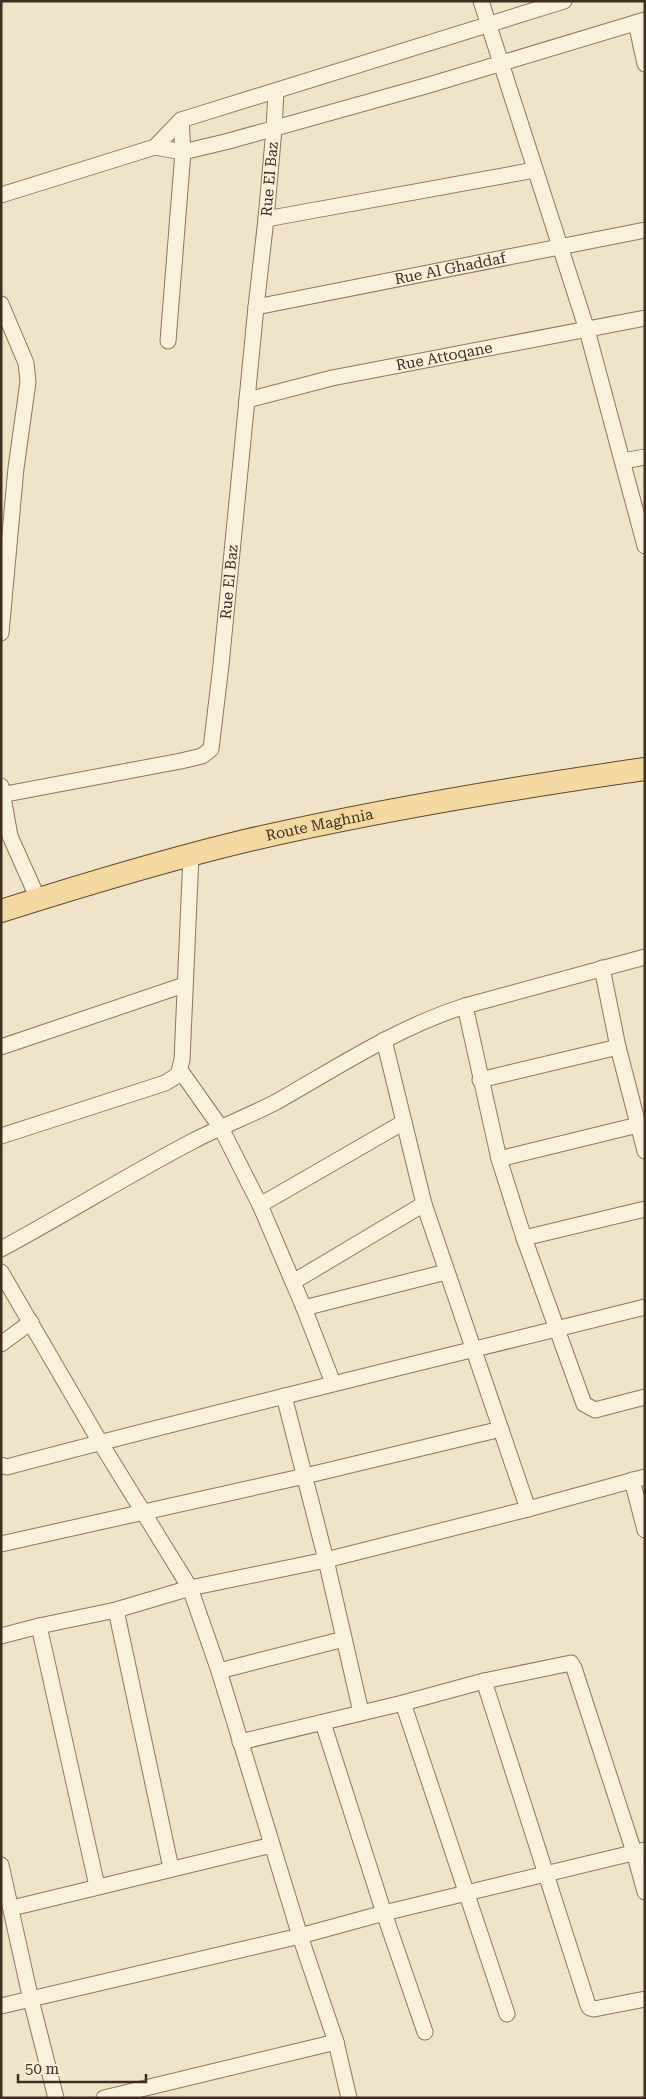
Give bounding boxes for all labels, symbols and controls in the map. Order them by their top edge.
street label: Rue El Baz [257,141,282,217]
street label: Rue Al Ghaddaf [393,249,509,288]
street label: Rue Attoqane [394,338,494,375]
street label: Rue El Baz [217,544,242,620]
street label: Route Maghnia [264,805,375,845]
scale bar [18,2052,145,2084]
text: 50 m [25,2060,60,2078]

